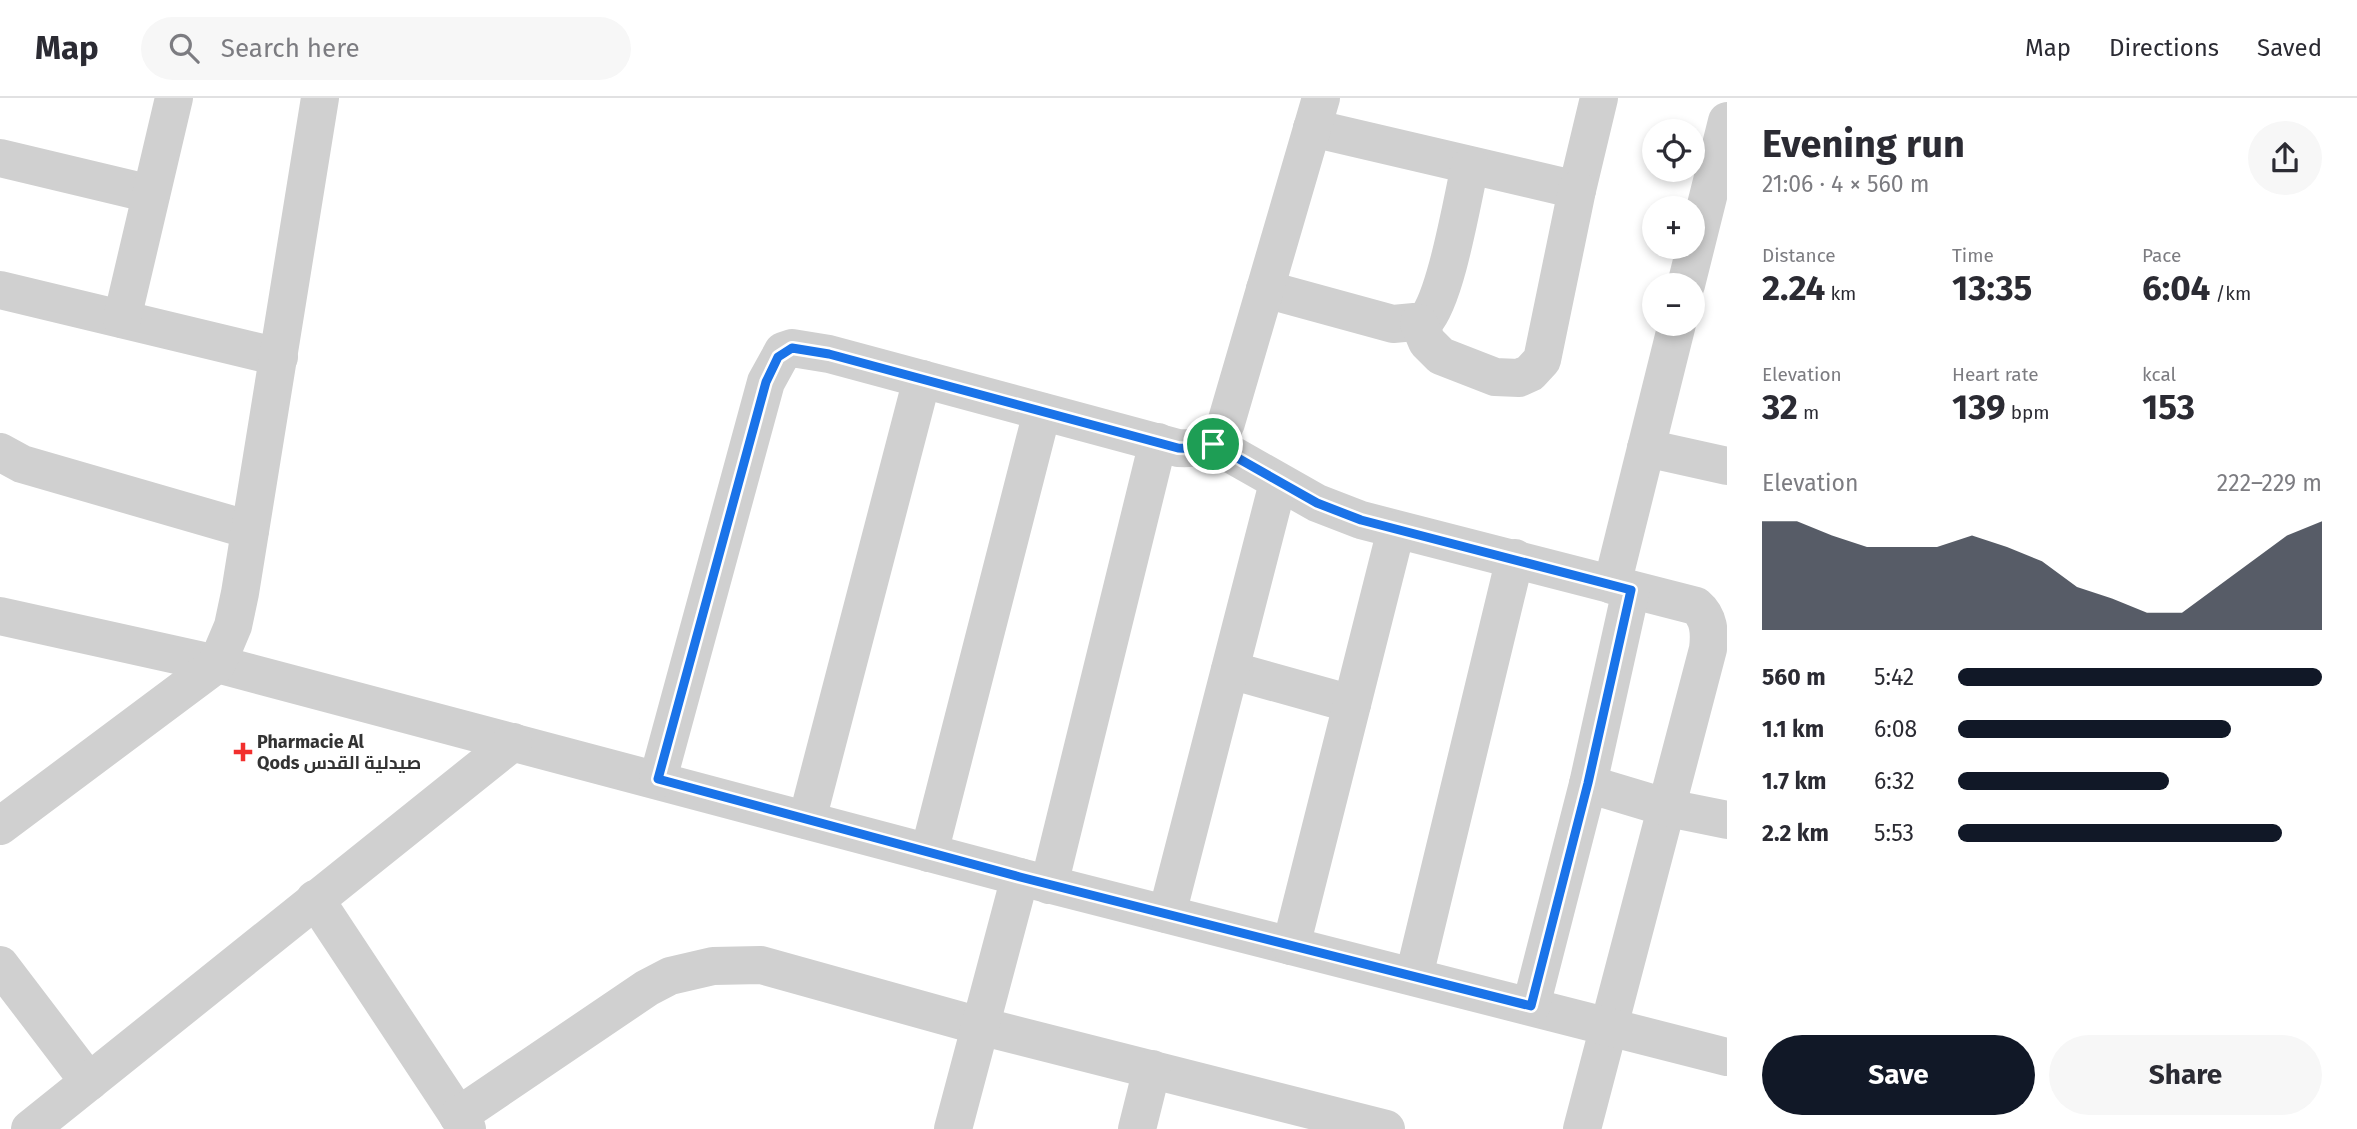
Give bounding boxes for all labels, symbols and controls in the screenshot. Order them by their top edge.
search box [141,17,631,80]
text: Map [35,28,99,68]
icon: search [165,29,203,67]
text: Search here [221,33,360,64]
text: Map [2025,34,2071,62]
text: Directions [2109,34,2219,62]
text: Saved [2257,34,2322,62]
map controls [1642,119,1705,336]
button: locate [1642,119,1705,182]
text: Evening run [1762,121,1965,167]
button: share [2248,121,2322,195]
text: 21:06 · 4 × 560 m [1762,170,1929,198]
button: + [1642,196,1705,259]
text: Distance [1762,244,1836,267]
text: Time [1952,244,1994,267]
text: Pace [2142,244,2181,267]
text: 2.24 [1762,267,1825,309]
text: 13:35 [1952,267,2032,309]
text: 6:04 [2142,267,2210,309]
button: − [1642,273,1705,336]
text: km [1825,282,1856,305]
text: /km [2210,282,2251,305]
text: Elevation [1762,363,1842,386]
text: Heart rate [1952,363,2039,386]
text: kcal [2142,363,2176,386]
text: 32 [1762,386,1798,428]
text: 139 [1952,386,2006,428]
text: 153 [2142,386,2195,428]
text: m [1798,401,1819,424]
text: bpm [2006,401,2050,424]
pin [1183,414,1243,474]
icon: arrive [1194,425,1232,463]
text: Elevation [1762,469,1858,497]
text: 222–229 m [2217,469,2322,497]
text: 560 m [1762,663,1826,691]
text: 5:42 [1874,663,1914,691]
text: 1.1 km [1762,715,1824,743]
text: 6:08 [1874,715,1917,743]
place label: Pharmacie Al Qods صيدلية القدس [257,731,421,774]
marker: Pharmacie Al Qods صيدلية القدس [235,744,251,760]
text: 1.7 km [1762,767,1827,795]
text: 6:32 [1874,767,1915,795]
text: 2.2 km [1762,819,1829,847]
text: 5:53 [1874,819,1914,847]
button: Save [1762,1035,2035,1115]
button: Share [2049,1035,2322,1115]

